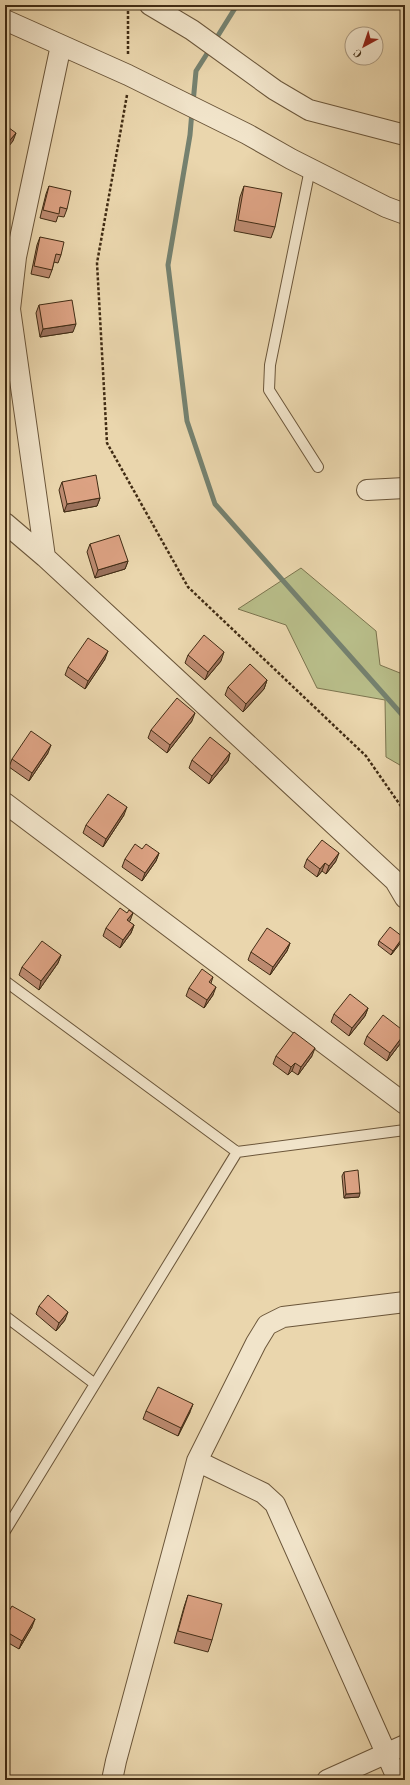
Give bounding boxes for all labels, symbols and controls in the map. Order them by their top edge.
north arrow [344,26,384,66]
text: С [352,46,365,59]

